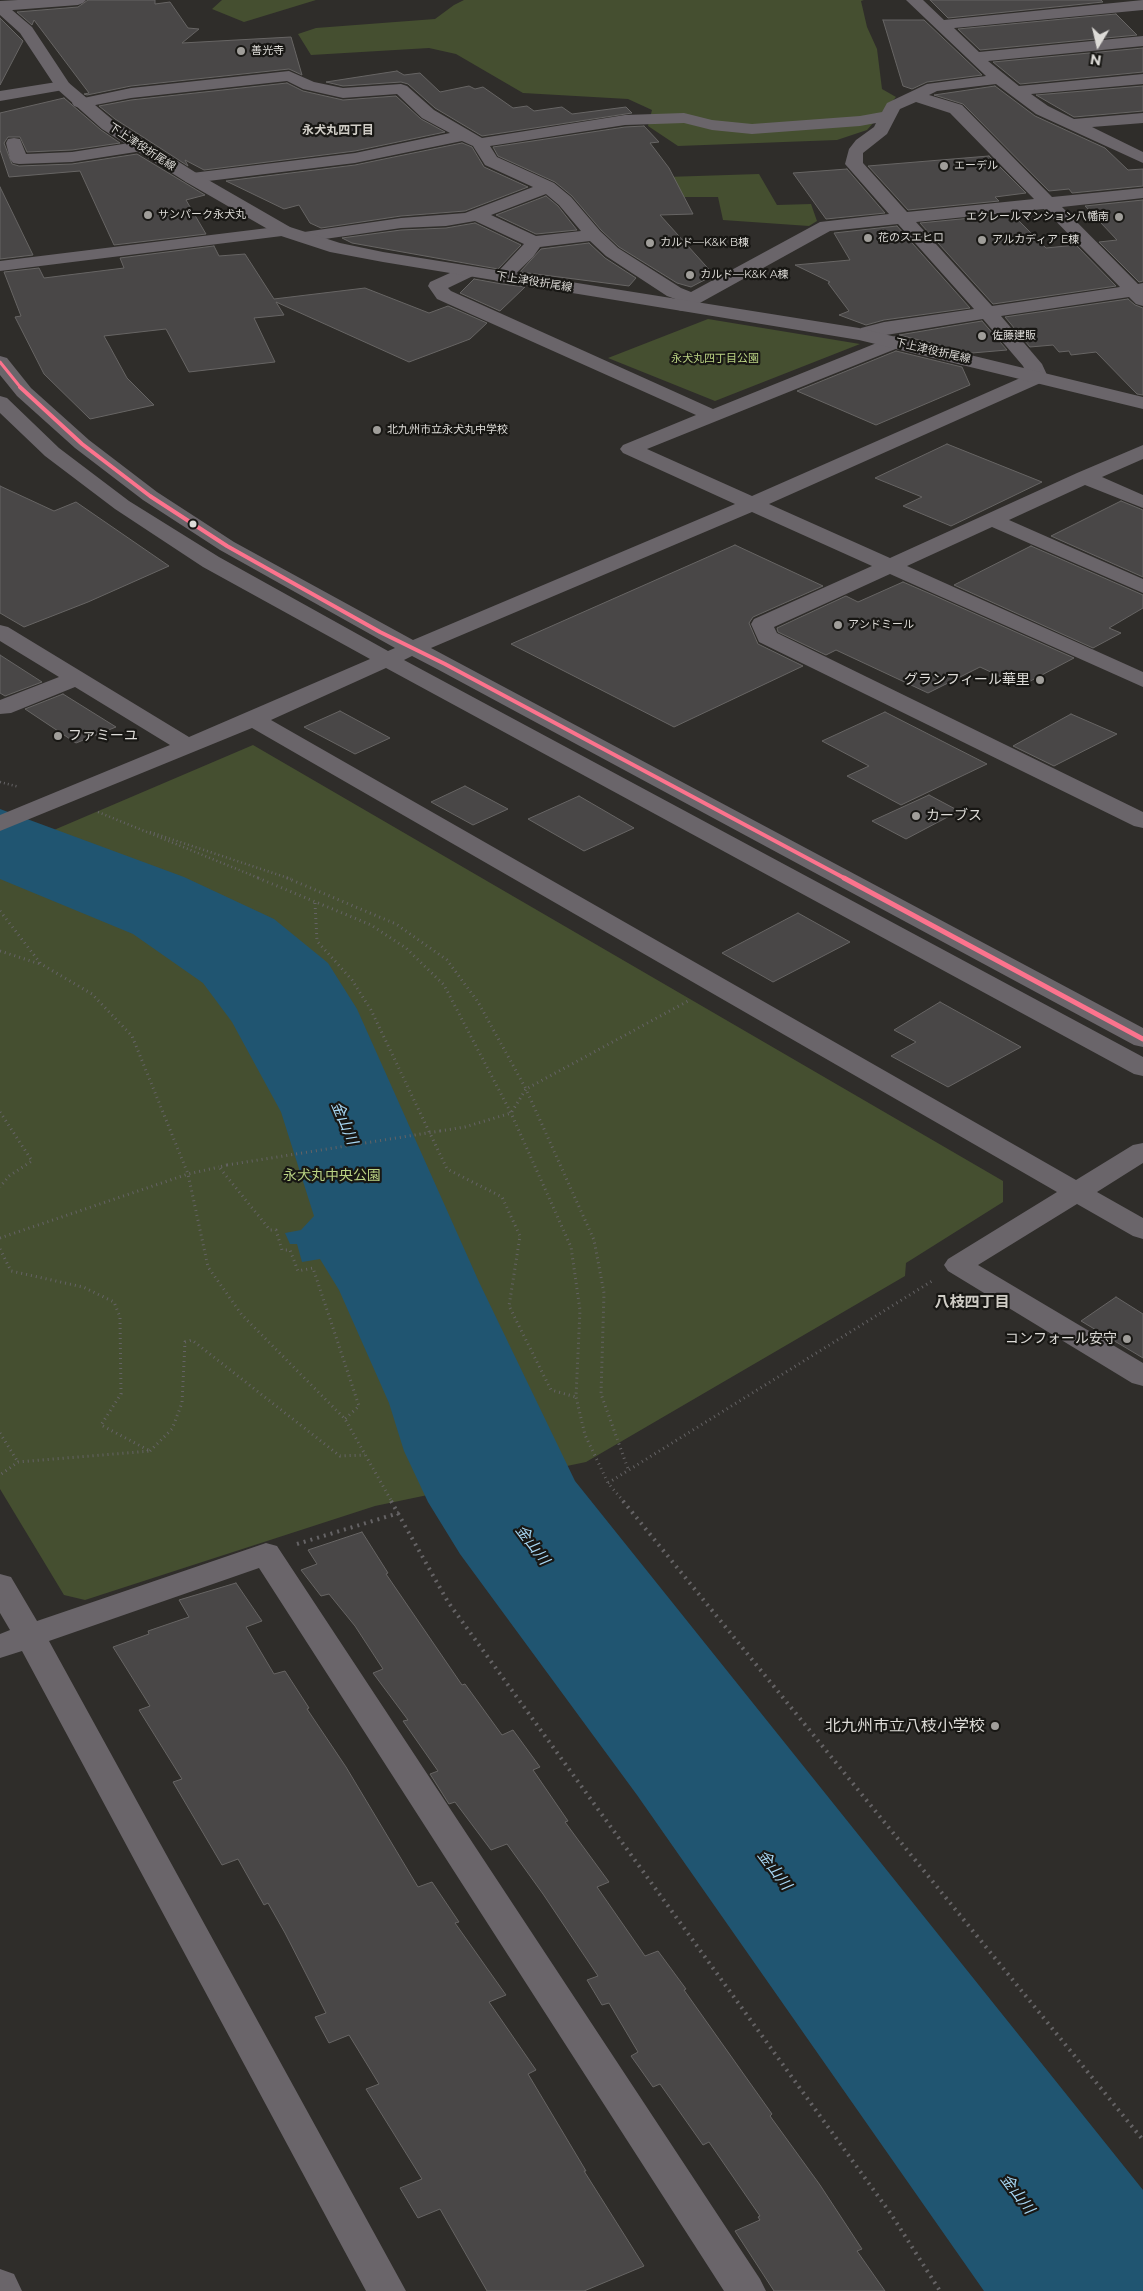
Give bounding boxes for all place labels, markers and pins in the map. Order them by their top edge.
place label: 善光寺 [251,44,284,58]
marker: 善光寺 [235,45,247,57]
place label: エーデル [954,159,998,173]
marker: エーデル [938,160,950,172]
place label: サンパーク永犬丸 [158,208,246,222]
marker: サンパーク永犬丸 [142,209,154,221]
place label: エクレールマンション八幡南 [966,210,1109,224]
marker: エクレールマンション八幡南 [1113,211,1125,223]
place label: 花のスエヒロ [878,231,944,245]
marker: 花のスエヒロ [862,232,874,244]
place label: アルカディア E棟 [992,233,1079,247]
marker: アルカディア E棟 [976,234,988,246]
place label: カルド―K&K B棟 [660,236,749,250]
marker: カルド―K&K B棟 [644,237,656,249]
place label: カルド―K&K A棟 [700,268,789,282]
marker: カルド―K&K A棟 [684,269,696,281]
place label: 佐藤建販 [992,329,1036,343]
marker: 佐藤建販 [976,330,988,342]
place label: 北九州市立永犬丸中学校 [387,423,508,437]
marker: 北九州市立永犬丸中学校 [371,424,383,436]
unlabelled marker [188,519,198,529]
place label: アンドミール [848,618,914,632]
marker: アンドミール [832,619,844,631]
place label: グランフィール華里 [904,672,1030,688]
marker: グランフィール華里 [1034,674,1046,686]
place label: ファミーユ [68,728,138,744]
marker: ファミーユ [52,730,64,742]
place label: カーブス [926,808,982,824]
marker: カーブス [910,810,922,822]
place label: コンフォール安守 [1005,1331,1117,1347]
marker: コンフォール安守 [1121,1333,1133,1345]
place label: 北九州市立八枝小学校 [825,1716,985,1736]
marker: 北九州市立八枝小学校 [989,1720,1001,1732]

